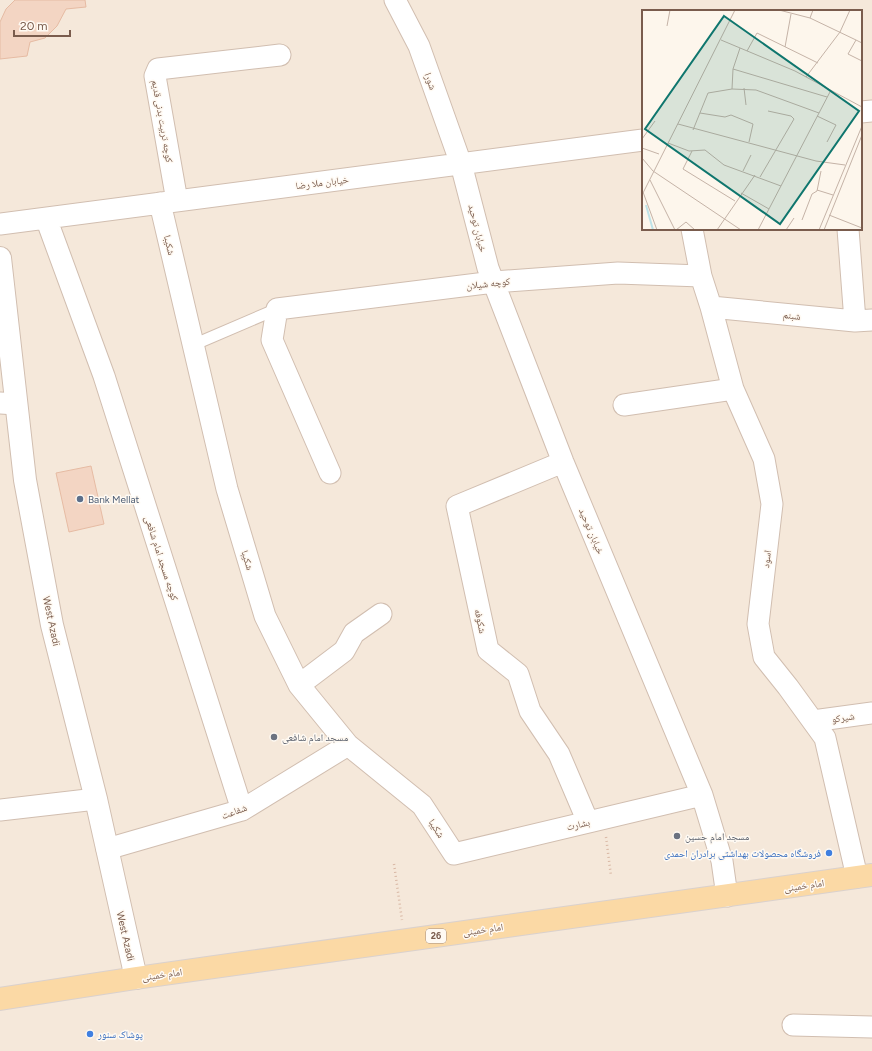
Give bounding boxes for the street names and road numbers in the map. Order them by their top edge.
street label: شورا [421,71,440,92]
street label: کوچه تربیت بدنی قدیم [148,79,176,164]
street label: خیابان ملا رضا [295,173,350,192]
street label: خیابان توحید [465,203,490,254]
street label: شکیبا [161,234,178,257]
street label: کوچه شیلان [465,275,511,292]
street label: شبنم [782,308,802,324]
street label: خیابان توحید [576,506,607,557]
street label: کوچه مسجد امام شافعی [141,514,181,603]
street label: شکیبا [238,549,257,572]
street label: اسود [759,549,774,569]
street label: West Azadi [40,595,63,647]
street label: شکوفه [472,608,490,635]
street label: شیرکو [831,709,856,726]
street label: شفاعت [220,801,249,822]
street label: بشارت [565,815,591,833]
street label: شکیبا [426,816,448,841]
street label: امام خمینی [783,876,825,896]
street label: West Azadi [113,910,138,962]
street label: امام خمینی [462,920,504,940]
road number: 26 [426,929,446,943]
street label: امام خمینی [141,965,183,985]

